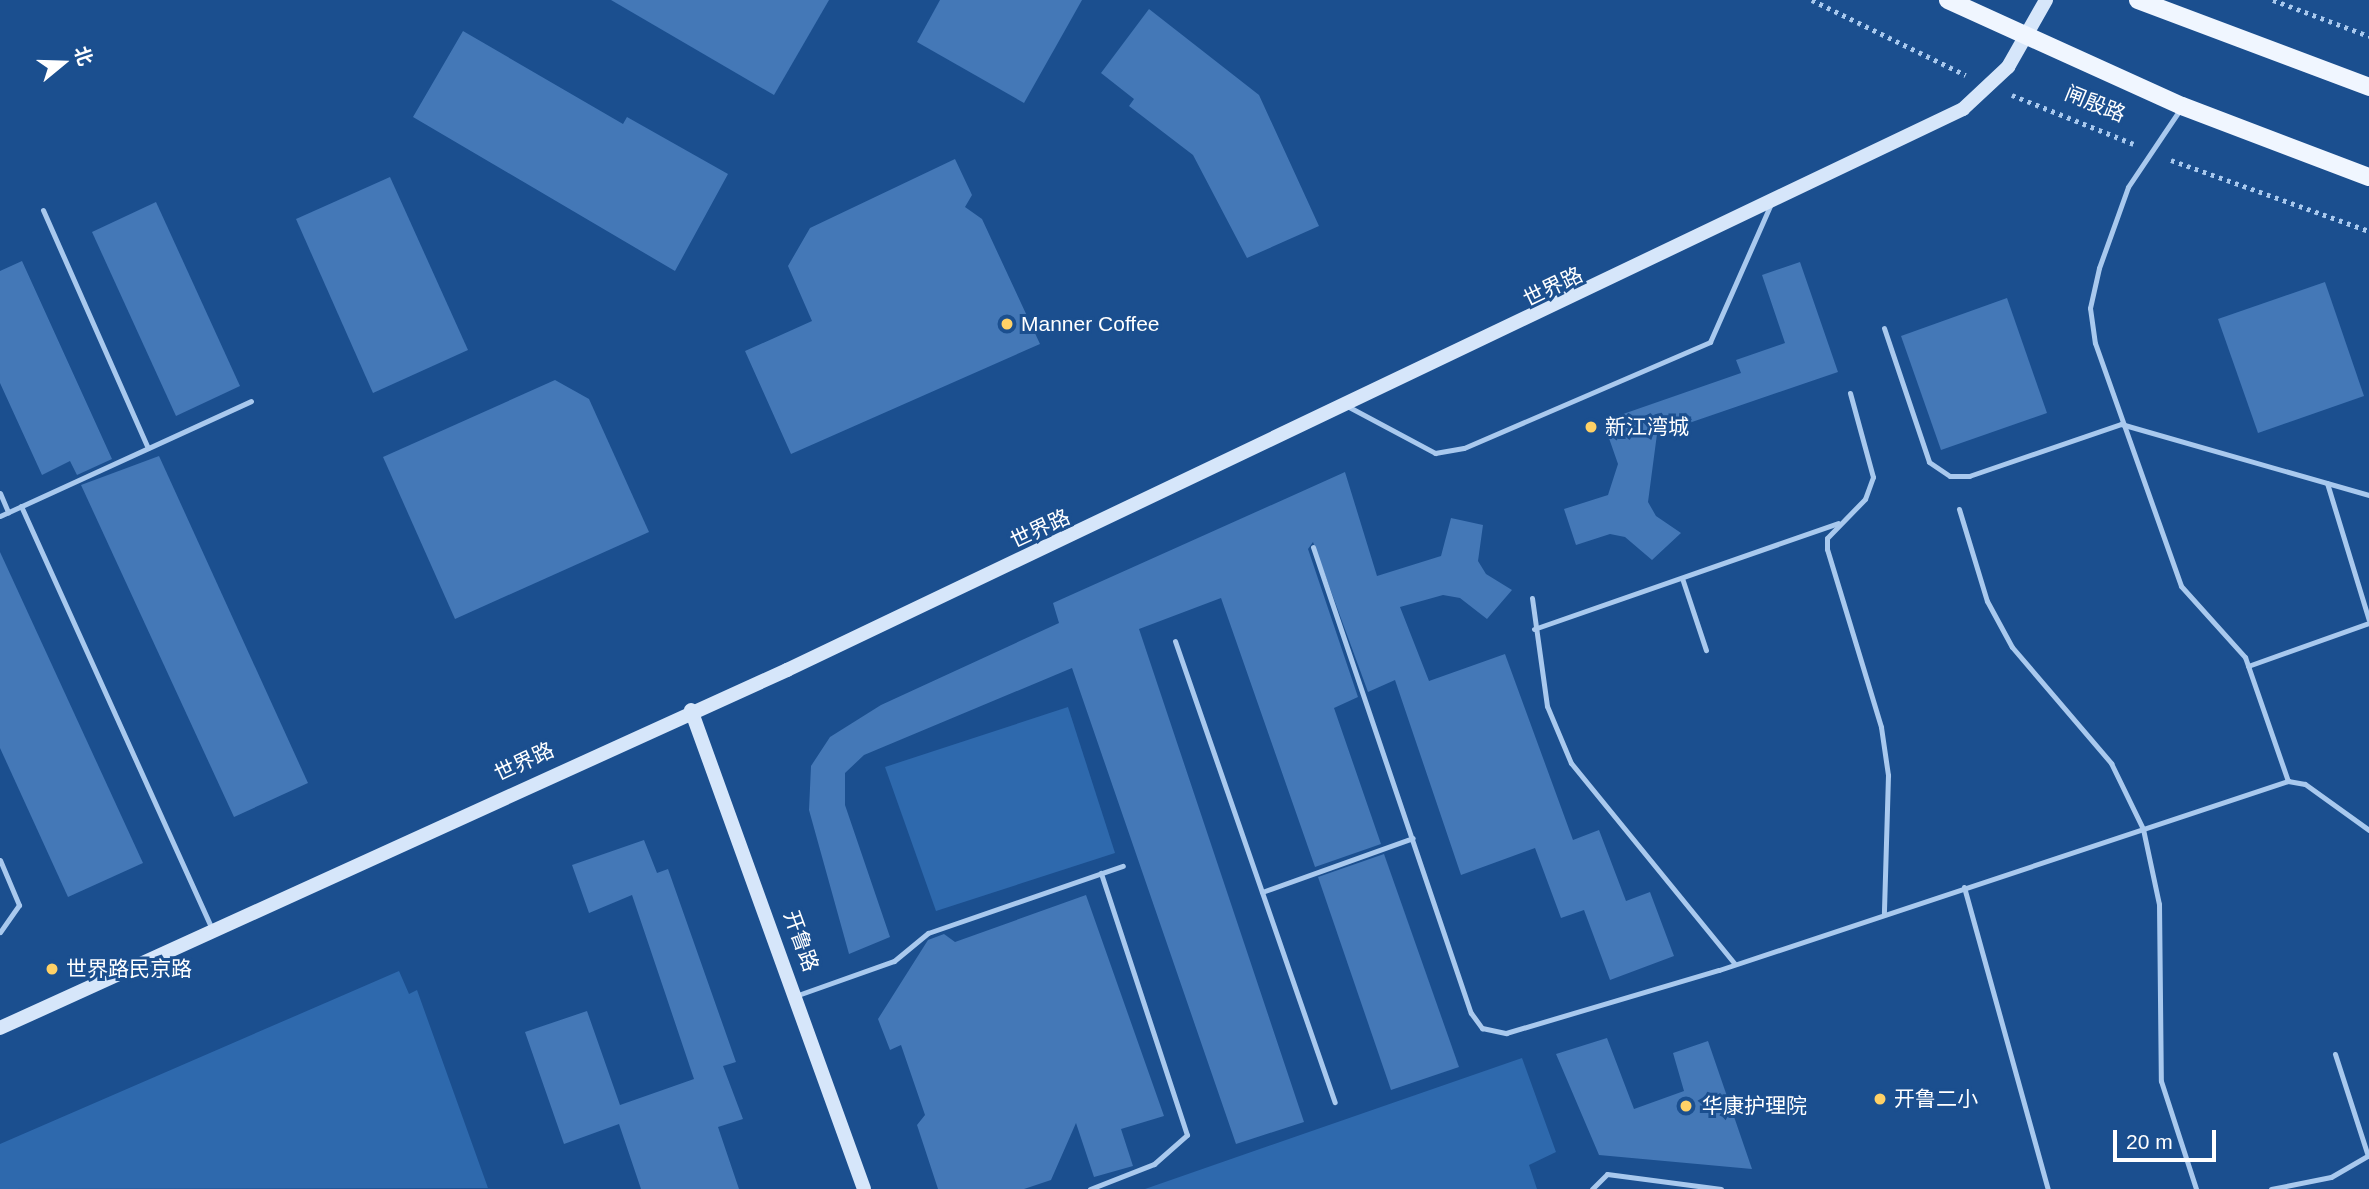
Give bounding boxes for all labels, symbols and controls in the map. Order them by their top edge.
north arrow [28,28,98,98]
text: 北 [70,44,96,68]
street label: 闸殷路 [2061,81,2129,127]
street label: 世界路 [1519,262,1587,312]
place label: Manner Coffee [1021,311,1160,337]
marker: Manner Coffee [999,316,1015,332]
place label: 新江湾城 [1605,414,1689,440]
marker: 新江湾城 [1583,419,1599,435]
street label: 世界路 [1006,504,1074,554]
street label: 世界路 [490,737,558,787]
street label: 开鲁路 [778,907,824,975]
place label: 世界路民京路 [66,956,192,982]
marker: 世界路民京路 [44,961,60,977]
place label: 开鲁二小 [1894,1086,1978,1112]
marker: 开鲁二小 [1872,1091,1888,1107]
place label: 华康护理院 [1702,1093,1807,1119]
marker: 华康护理院 [1676,1096,1696,1116]
scale bar [2117,1116,2220,1160]
text: 20 m [2126,1130,2173,1153]

